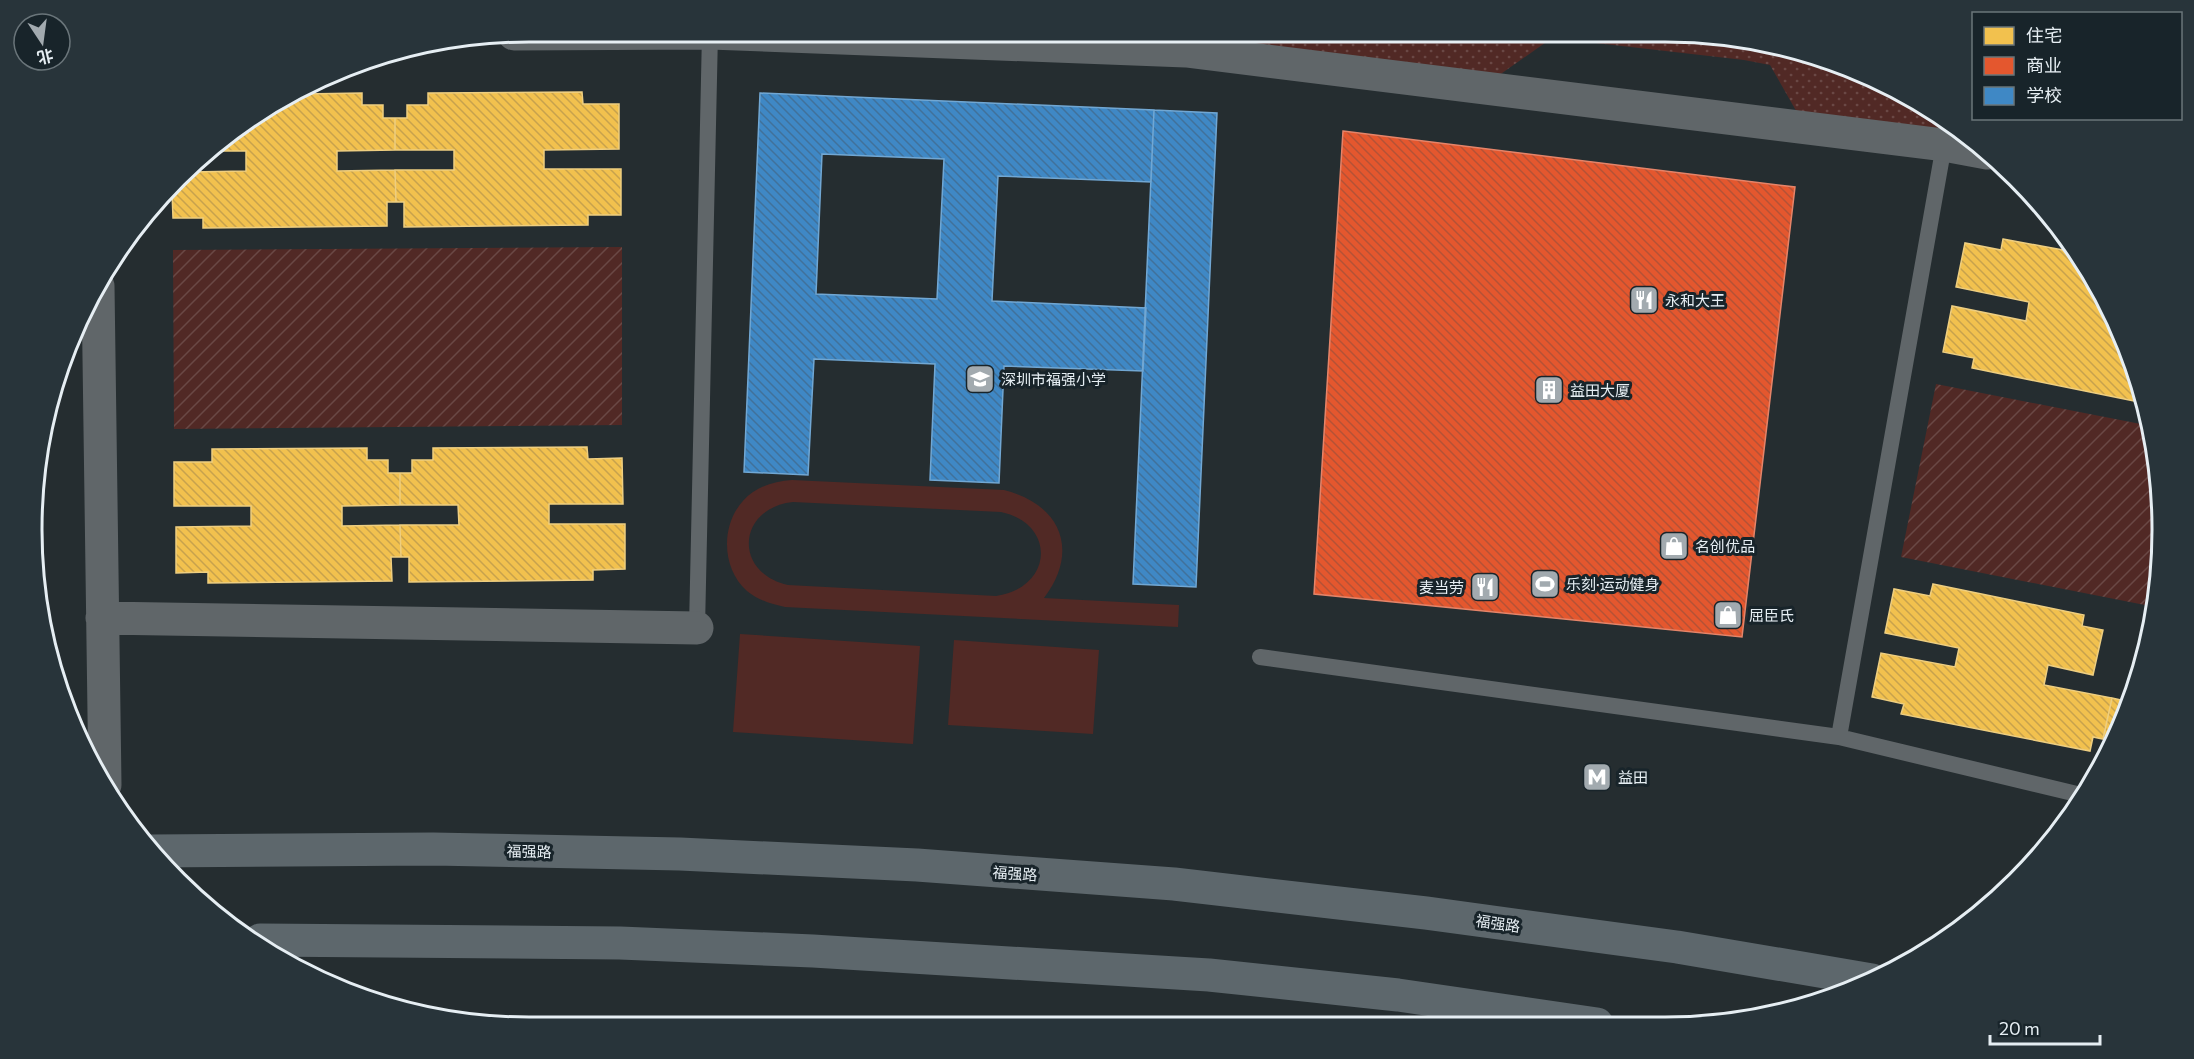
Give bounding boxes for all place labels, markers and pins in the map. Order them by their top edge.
restaurant icon: 永和大王 [1628,284,1660,316]
place label: 永和大王 [1665,291,1725,309]
school or university icon: 深圳市福强小学 [964,363,996,395]
place label: 深圳市福强小学 [1001,370,1106,388]
building icon: 益田大厦 [1533,374,1565,406]
place label: 益田大厦 [1570,381,1630,399]
shop icon: 名创优品 [1658,530,1690,562]
place label: 名创优品 [1695,537,1755,555]
sports icon: 乐刻·运动健身 [1529,568,1561,600]
restaurant icon: 麦当劳 [1469,571,1501,603]
place label: 乐刻·运动健身 [1566,575,1660,593]
place label: 麦当劳 [1419,578,1464,596]
shop icon: 屈臣氏 [1712,599,1744,631]
place label: 屈臣氏 [1749,606,1794,624]
metro station icon: 益田 [1581,761,1613,793]
place label: 益田 [1618,768,1648,786]

